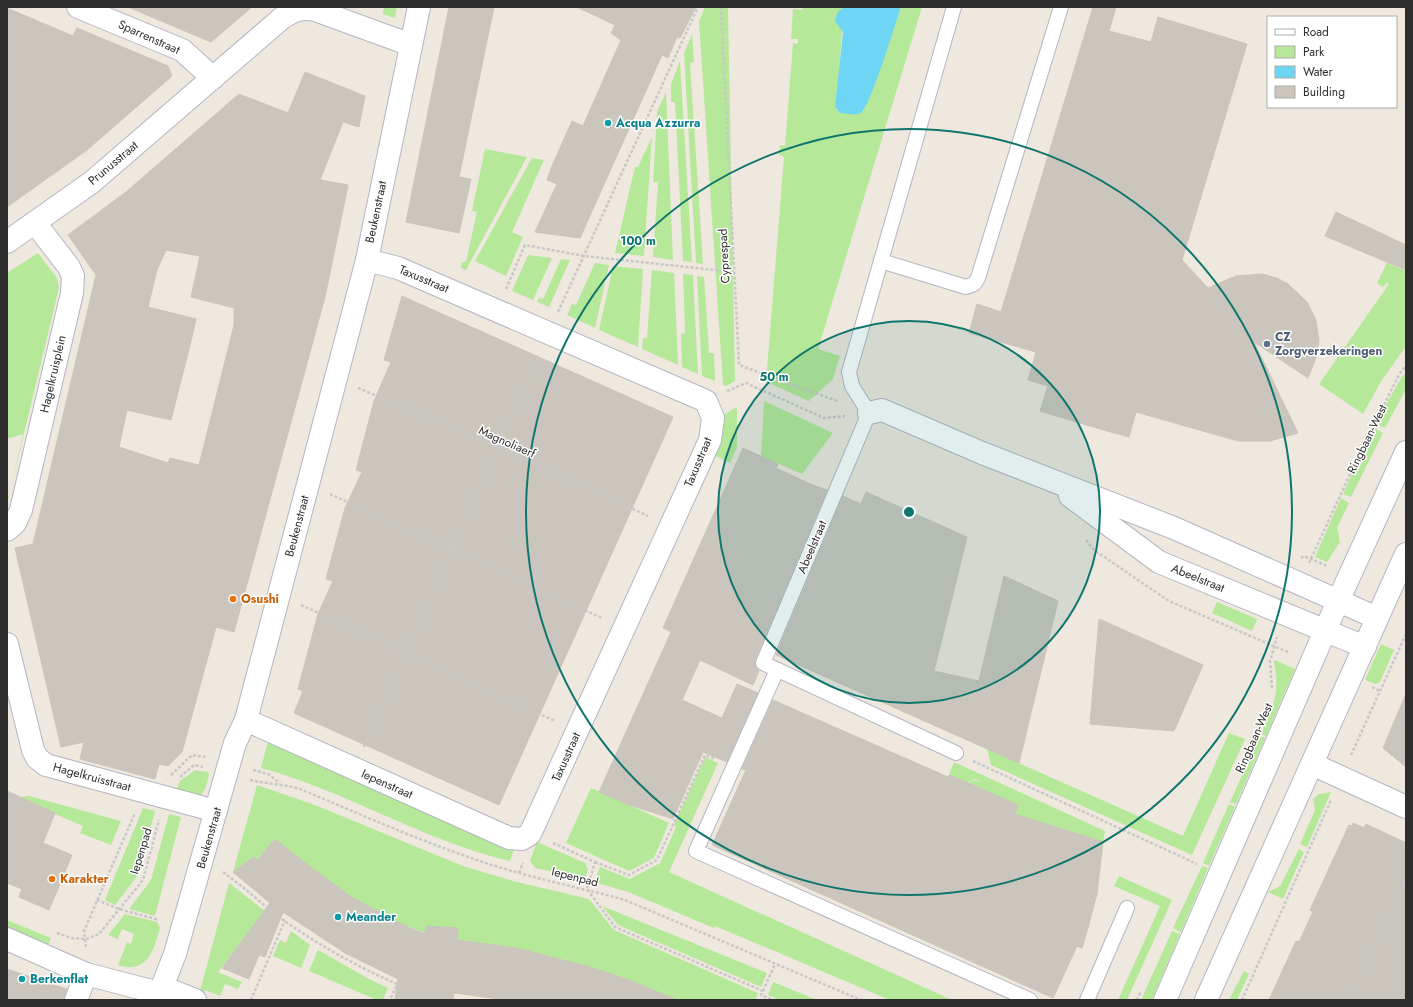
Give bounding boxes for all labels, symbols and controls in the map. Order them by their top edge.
street label: Sparrenstraat [115,15,183,59]
legend [1267,16,1397,108]
text: Road [1303,23,1329,41]
text: Park [1303,43,1325,61]
text: Water [1303,63,1334,81]
text: Building [1303,83,1345,101]
place label: Acqua Azzurra [615,114,701,132]
marker: Acqua Azzurra [603,118,613,128]
street label: Prunusstraat [84,137,142,189]
street label: Beukenstraat [361,179,391,245]
street label: Cyprespad [714,228,734,284]
text: 100 m [620,232,656,250]
street label: Taxusstraat [396,260,452,298]
place label: CZ Zorgverzekeringen [1275,328,1382,360]
street label: Hagelkruisplein [35,333,71,415]
marker: CZ Zorgverzekeringen [1262,339,1272,349]
text: 50 m [759,368,789,386]
street label: Ringbaan-West [1342,401,1392,477]
street label: Magnoliaerf [476,421,539,463]
street label: Taxusstraat [679,434,717,490]
street label: Beukenstraat [280,493,314,559]
centre of rings [902,505,916,519]
street label: Abeelstraat [793,518,831,576]
street label: Abeelstraat [1169,559,1228,597]
place label: Osushi [241,590,279,608]
marker: Osushi [228,594,238,604]
street label: Ringbaan-West [1231,700,1278,776]
street label: Taxusstraat [547,729,585,785]
street label: Hagelkruisstraat [51,758,133,796]
street label: Iepenstraat [358,765,416,803]
street label: Beukenstraat [192,805,226,871]
street label: Iepenpad [125,825,157,877]
street label: Iepenpad [550,862,600,892]
place label: Karakter [60,870,109,888]
marker: Karakter [47,874,57,884]
place label: Meander [346,908,396,926]
marker: Meander [333,912,343,922]
place label: Berkenflat [30,970,88,988]
marker: Berkenflat [17,974,27,984]

